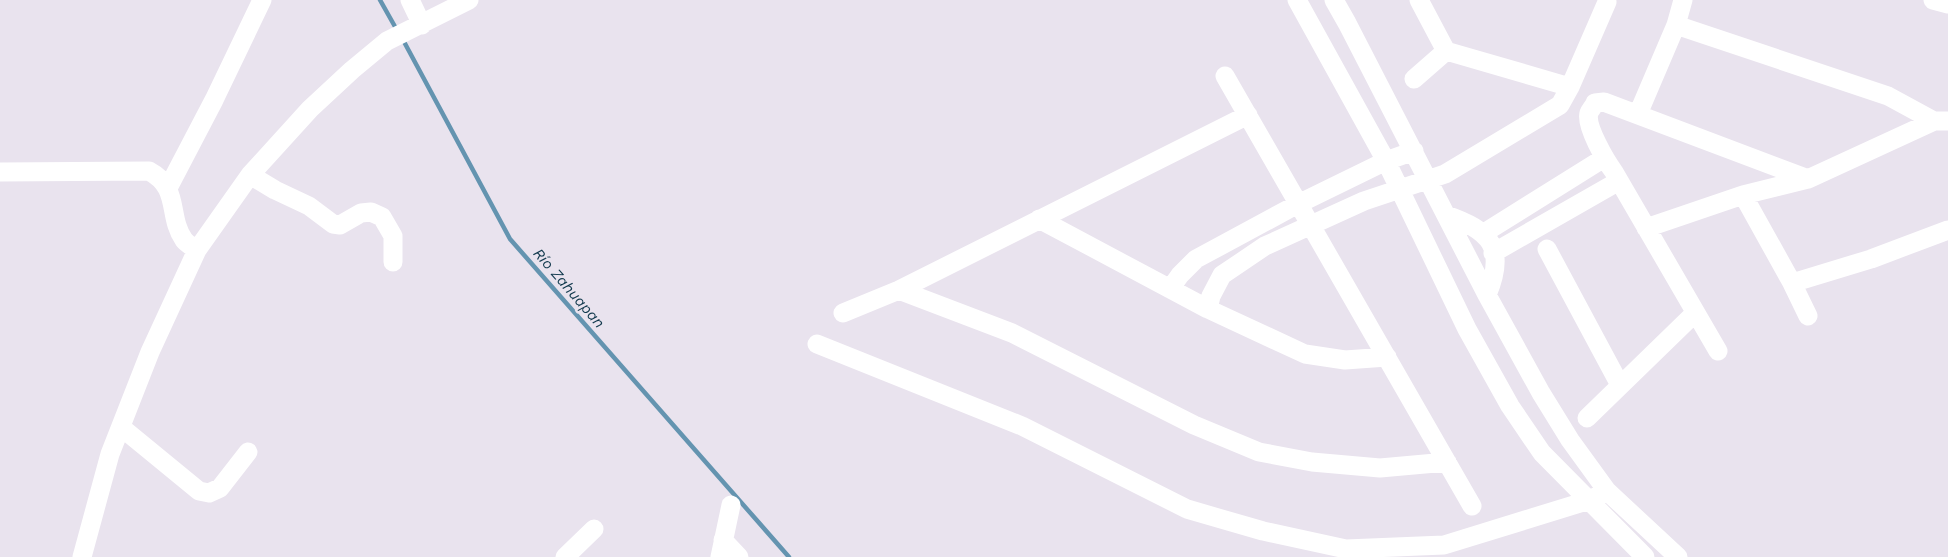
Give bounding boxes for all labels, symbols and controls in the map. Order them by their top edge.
water label: Río Zahuapan [529,244,609,332]

